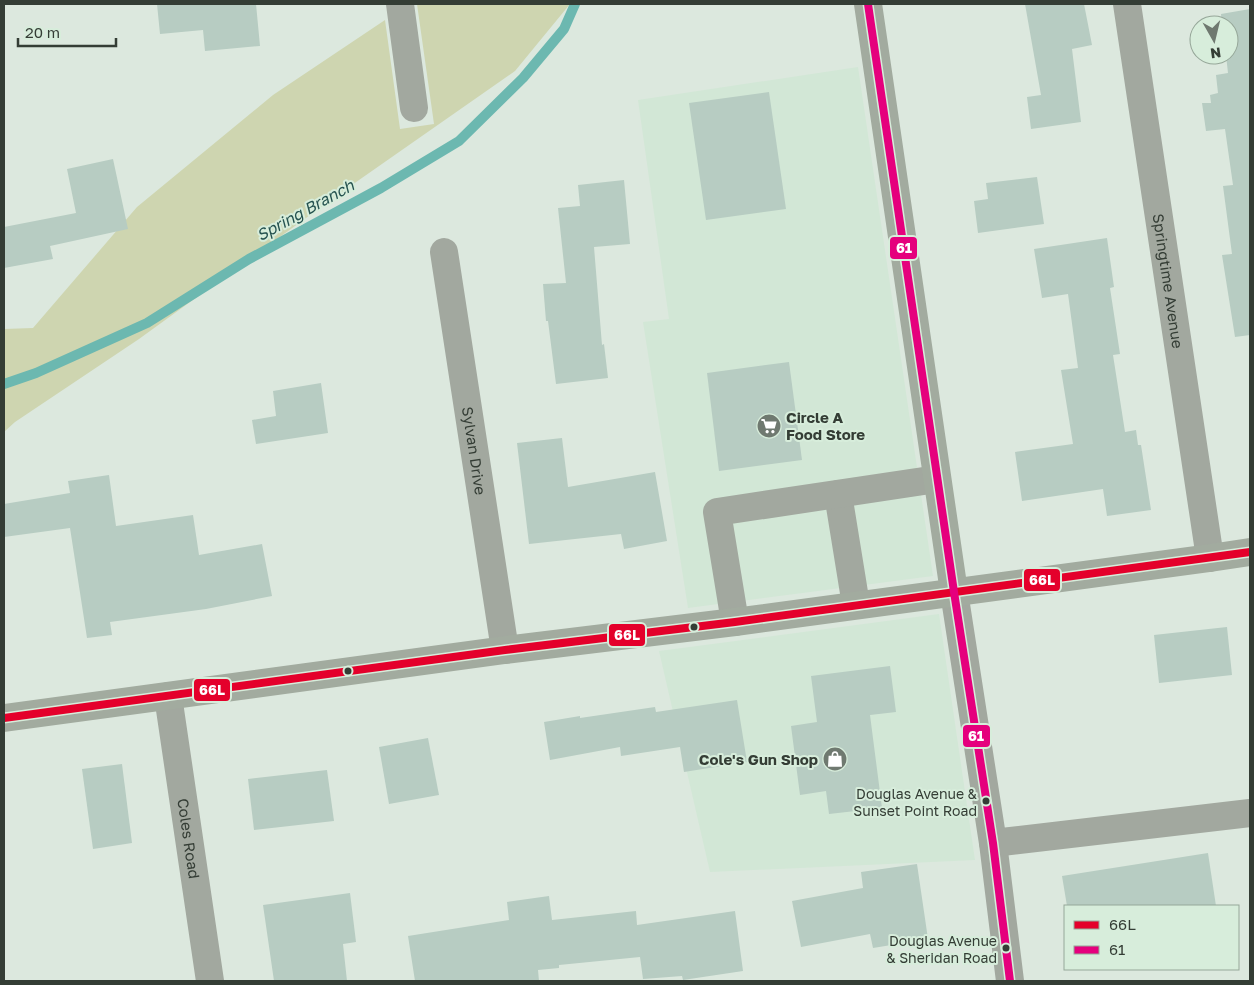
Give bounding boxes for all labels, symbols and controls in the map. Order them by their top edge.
scale bar [18,15,115,47]
north arrow [1189,15,1239,65]
text: 20 m [25,23,60,41]
text: N [1209,44,1222,63]
water label: Spring Branch [253,174,358,245]
street label: Springtime Avenue [1150,212,1188,350]
line badge: 61 [889,236,918,260]
text: 61 [896,239,912,256]
street label: Sylvan Drive [459,405,490,496]
place label: Circle A Food Store [786,408,865,443]
supermarket icon: Circle A Food Store [756,413,782,439]
line badge: 66L [1023,568,1061,592]
text: 66L [1029,571,1055,588]
unlabelled marker [689,622,699,632]
line badge: 66L [608,623,646,647]
text: 66L [614,626,640,643]
unlabelled marker [343,666,353,676]
line badge: 66L [193,678,231,702]
text: 66L [199,681,225,698]
line badge: 61 [962,724,991,748]
text: 61 [968,727,984,744]
shop icon: Cole's Gun Shop [822,746,848,772]
place label: Cole's Gun Shop [699,750,818,768]
place label: Douglas Avenue & Sunset Point Road [853,785,978,819]
marker: Douglas Avenue & Sunset Point Road [981,796,991,806]
street label: Coles Road [174,797,204,880]
legend [1064,905,1239,970]
text: 66L [1109,915,1136,933]
place label: Douglas Avenue & Sheridan Road [886,932,997,966]
text: 61 [1109,940,1125,958]
marker: Douglas Avenue & Sheridan Road [1001,943,1011,953]

